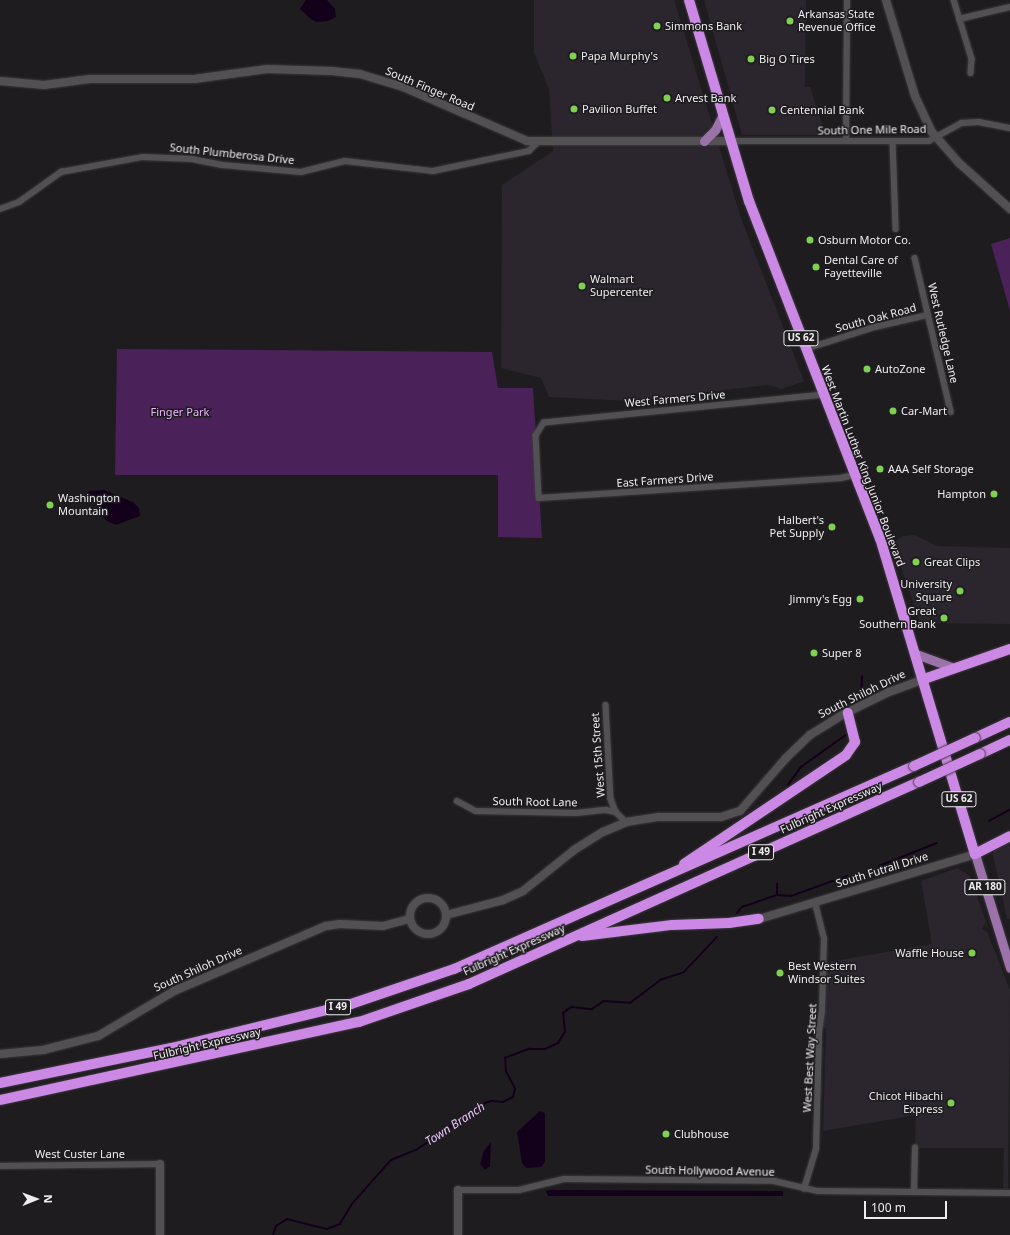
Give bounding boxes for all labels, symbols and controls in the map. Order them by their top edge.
place label: Arkansas State Revenue Office [798,8,876,34]
marker: Arkansas State Revenue Office [785,16,795,26]
place label: Simmons Bank [665,19,742,33]
marker: Simmons Bank [652,21,662,31]
place label: Papa Murphy's [581,49,658,63]
marker: Papa Murphy's [568,51,578,61]
place label: Big O Tires [759,52,815,66]
marker: Big O Tires [746,54,756,64]
street label: South Finger Road [384,64,476,114]
place label: Arvest Bank [675,91,736,105]
marker: Arvest Bank [662,93,672,103]
place label: Pavilion Buffet [582,102,657,116]
place label: Centennial Bank [780,103,864,117]
marker: Pavilion Buffet [569,104,579,114]
marker: Centennial Bank [767,105,777,115]
street label: South One Mile Road [818,122,926,138]
street label: South Plumberosa Drive [169,141,295,167]
place label: Osburn Motor Co. [818,233,911,247]
marker: Osburn Motor Co. [805,235,815,245]
place label: Dental Care of Fayetteville [824,254,898,280]
marker: Dental Care of Fayetteville [811,262,821,272]
place label: Walmart Supercenter [590,273,653,299]
marker: Walmart Supercenter [577,281,587,291]
street label: West Rutledge Lane [925,282,961,384]
street label: South Oak Road [834,301,918,335]
road number: US 62 [783,330,819,346]
place label: AutoZone [875,362,925,376]
street label: West Martin Luther King Junior Boulevard [818,364,908,568]
marker: AutoZone [862,364,872,374]
street label: West Farmers Drive [624,388,726,410]
place label: Car-Mart [901,404,947,418]
park label: Finger Park [151,405,209,419]
marker: Car-Mart [888,406,898,416]
place label: AAA Self Storage [888,462,974,476]
marker: AAA Self Storage [875,464,885,474]
street label: East Farmers Drive [616,470,714,490]
place label: Hampton [937,487,986,501]
marker: Hampton [989,489,999,499]
place label: Washington Mountain [58,492,120,518]
marker: Washington Mountain [45,500,55,510]
place label: Halbert's Pet Supply [769,514,824,540]
marker: Halbert's Pet Supply [827,522,837,532]
place label: Great Clips [924,555,980,569]
marker: Great Clips [911,557,921,567]
place label: University Square [900,578,952,604]
marker: University Square [955,586,965,596]
place label: Jimmy's Egg [790,592,852,606]
marker: Jimmy's Egg [855,594,865,604]
place label: Great Southern Bank [859,605,936,631]
marker: Great Southern Bank [939,613,949,623]
place label: Super 8 [822,646,862,660]
marker: Super 8 [809,648,819,658]
street label: South Shiloh Drive [816,667,908,721]
street label: West 15th Street [588,712,608,798]
street label: Fulbright Expressway [778,780,884,836]
road number: US 62 [941,791,977,807]
street label: South Root Lane [492,795,578,809]
road number: I 49 [748,844,774,860]
street label: South Futrall Drive [834,850,930,890]
road number: AR 180 [964,879,1006,895]
street label: Fulbright Expressway [461,922,567,978]
street label: South Shiloh Drive [152,944,244,994]
place label: Waffle House [895,946,964,960]
marker: Waffle House [967,948,977,958]
place label: Best Western Windsor Suites [788,960,865,986]
marker: Best Western Windsor Suites [775,968,785,978]
road number: I 49 [325,999,351,1015]
street label: West Best Way Street [801,1003,819,1113]
street label: Fulbright Expressway [152,1025,262,1063]
place label: Chicot Hibachi Express [869,1090,943,1116]
marker: Chicot Hibachi Express [946,1098,956,1108]
water label: Town Branch [422,1099,488,1149]
place label: Clubhouse [674,1127,729,1141]
marker: Clubhouse [661,1129,671,1139]
street label: West Custer Lane [35,1147,125,1161]
street label: South Hollywood Avenue [645,1163,775,1179]
north arrow [16,1179,56,1219]
scale bar [866,1193,949,1219]
text: N [41,1194,56,1203]
text: 100 m [871,1199,906,1216]

